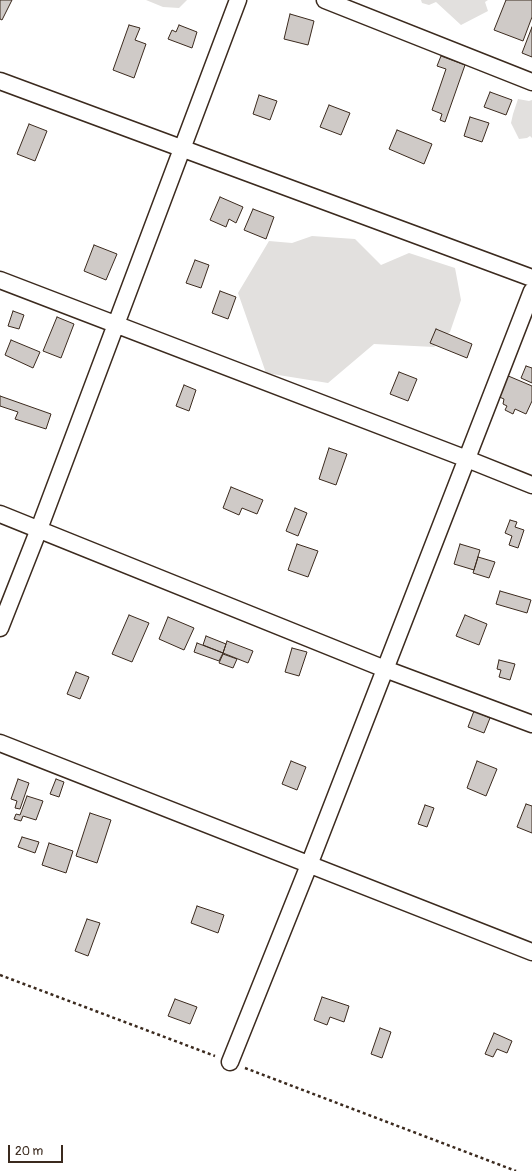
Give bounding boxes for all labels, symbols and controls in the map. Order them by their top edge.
scale bar [10,1137,65,1163]
text: 20 m [15,1144,43,1159]

